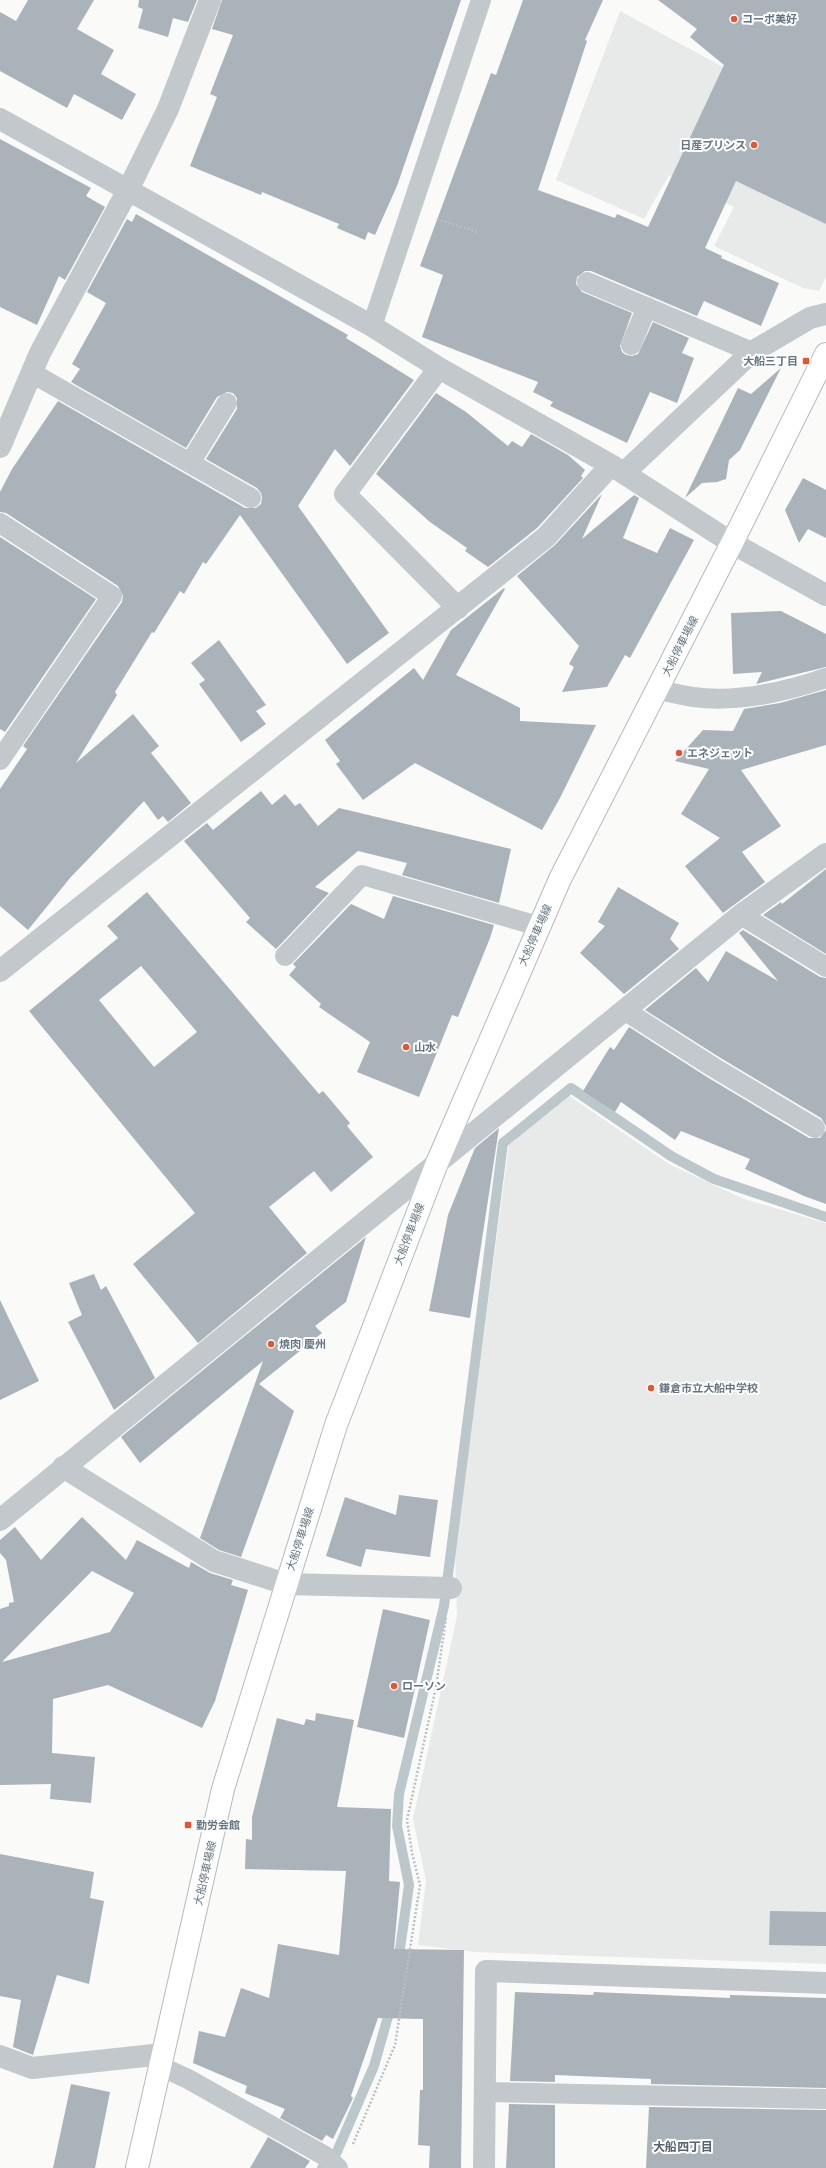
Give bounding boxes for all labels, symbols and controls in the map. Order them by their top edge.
place label: コーポ美好 [742,12,797,26]
marker: コーポ美好 [729,14,739,24]
place label: 日産プリンス [680,138,746,152]
marker: 日産プリンス [749,140,759,150]
place label: 大船三丁目 [743,354,798,368]
marker: 大船三丁目 [801,356,811,366]
street label: 大船停車場線 [659,613,701,679]
place label: エネジェット [687,746,753,760]
marker: エネジェット [674,748,684,758]
street label: 大船停車場線 [515,902,555,968]
place label: 山水 [414,1040,436,1054]
marker: 山水 [401,1042,411,1052]
street label: 大船停車場線 [391,1201,427,1267]
place label: 焼肉 慶州 [279,1337,326,1351]
marker: 焼肉 慶州 [266,1339,276,1349]
place label: 鎌倉市立大船中学校 [659,1381,758,1395]
marker: 鎌倉市立大船中学校 [646,1383,656,1393]
street label: 大船停車場線 [283,1505,317,1573]
place label: ローソン [402,1679,446,1693]
marker: ローソン [389,1681,399,1691]
place label: 勤労会館 [196,1818,240,1832]
marker: 勤労会館 [183,1820,193,1830]
street label: 大船停車場線 [191,1839,219,1907]
district label: 大船四丁目 [653,2139,713,2154]

